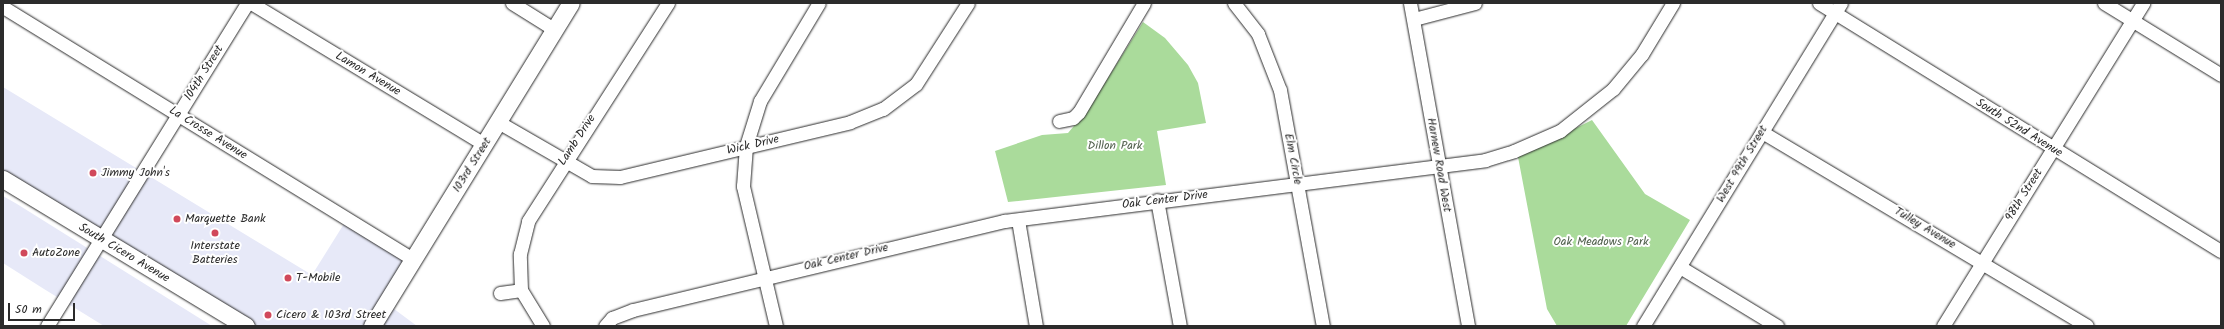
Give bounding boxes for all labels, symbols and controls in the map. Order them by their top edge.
street label: 104th Street [181,43,227,103]
street label: Lamon Avenue [333,49,403,99]
street label: South 52nd Avenue [1973,96,2065,160]
street label: La Crosse Avenue [166,103,250,163]
street label: Lamb Drive [555,112,599,168]
street label: Harnew Road West [1424,117,1454,213]
street label: West 99th Street [1713,123,1771,205]
street label: Wick Drive [726,132,780,158]
street label: Elm Circle [1281,132,1305,186]
street label: 103rd Street [450,135,494,195]
park label: Dillon Park [1088,139,1142,153]
place label: Jimmy John's [101,166,170,180]
street label: 98th Street [2002,166,2046,224]
marker: Jimmy John's [88,168,98,178]
street label: Oak Center Drive [1121,188,1209,212]
street label: Tulley Avenue [1892,204,1958,252]
place label: Marquette Bank [185,212,266,226]
marker: Marquette Bank [172,214,182,224]
street label: South Cicero Avenue [76,220,172,286]
marker: Interstate Batteries [210,228,220,238]
park label: Oak Meadows Park [1553,235,1649,249]
place label: Interstate Batteries [190,239,240,267]
street label: Oak Center Drive [802,240,890,274]
place label: AutoZone [32,246,80,260]
marker: AutoZone [19,248,29,258]
place label: T-Mobile [296,271,340,285]
marker: T-Mobile [283,273,293,283]
scale bar [10,295,77,321]
text: 50 m [15,300,42,319]
place label: Cicero & 103rd Street [276,308,386,322]
marker: Cicero & 103rd Street [263,310,273,320]

